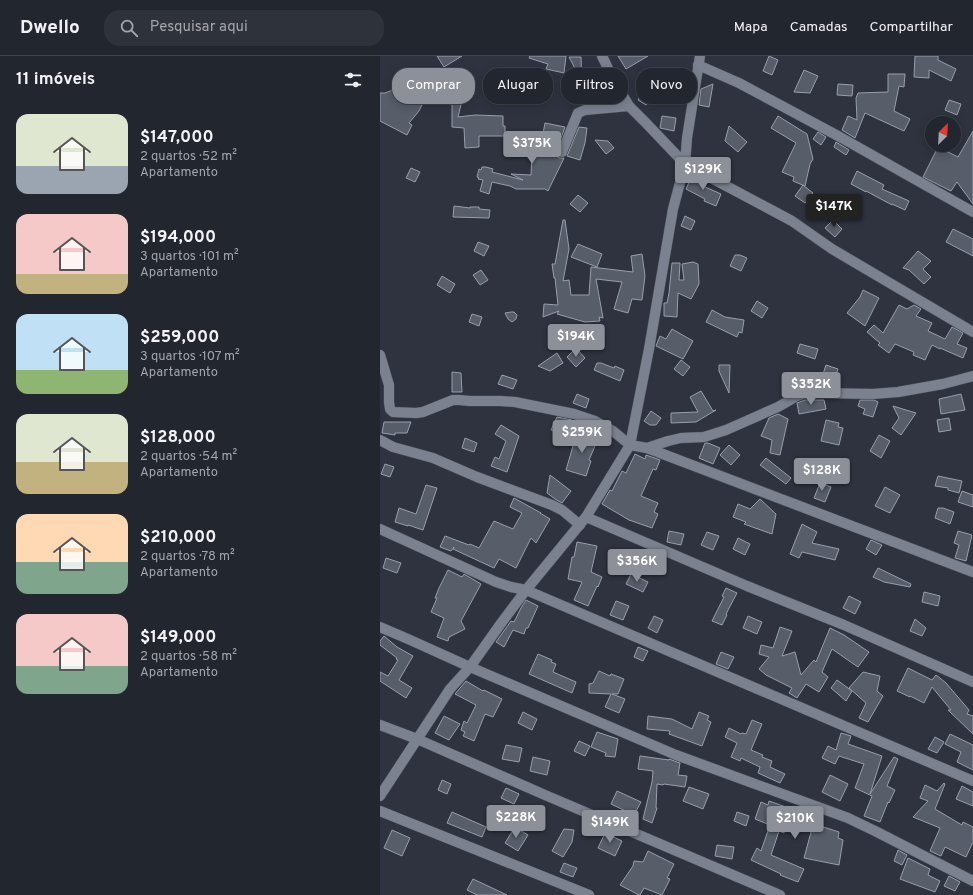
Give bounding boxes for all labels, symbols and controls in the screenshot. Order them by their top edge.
search box [104,10,384,46]
text: Dwello [20,16,80,40]
icon: search [118,17,140,39]
text: Pesquisar aqui [150,18,248,37]
text: Mapa [734,19,768,36]
text: Camadas [790,19,848,36]
text: Compartilhar [870,19,953,36]
chip: Comprar [392,68,475,104]
chip: Alugar [483,68,553,104]
chip: Filtros [561,68,628,104]
chip: Novo [636,68,697,104]
text: 11 imóveis [16,69,95,91]
icon: filters [342,69,364,91]
north arrow [925,116,961,152]
map controls [925,116,961,152]
text: $147,000 [140,127,214,149]
icon: home [48,130,96,178]
pin: $375K [504,131,560,165]
text: $375K [512,136,552,152]
text: 2 quartos · 52 m² [140,149,237,165]
pin: $129K [675,157,731,191]
text: $129K [684,162,722,178]
text: Apartamento [140,165,218,181]
pin: $147K [806,194,862,228]
text: $147K [815,199,853,215]
text: $194,000 [140,227,216,249]
icon: home [48,230,96,278]
text: 3 quartos · 101 m² [140,249,239,265]
text: Apartamento [140,265,218,281]
pin: $194K [548,324,604,358]
text: $259,000 [140,327,219,349]
text: $194K [557,329,595,345]
icon: home [48,330,96,378]
text: 3 quartos · 107 m² [140,349,240,365]
text: Apartamento [140,365,218,381]
pin: $352K [783,372,839,406]
text: $352K [791,377,831,393]
pin: $259K [554,420,610,454]
text: $259K [562,425,602,441]
text: $128,000 [140,427,216,449]
icon: home [48,430,96,478]
text: 2 quartos · 54 m² [140,449,237,465]
pin: $128K [794,458,850,492]
text: $128K [803,463,841,479]
text: Apartamento [140,465,218,481]
text: $210,000 [140,527,217,549]
icon: home [48,530,96,578]
text: 2 quartos · 78 m² [140,549,235,565]
pin: $356K [609,549,665,583]
text: $356K [617,554,657,570]
text: Apartamento [140,565,218,581]
text: $149,000 [140,627,216,649]
icon: home [48,630,96,678]
text: 2 quartos · 58 m² [140,649,237,665]
text: Apartamento [140,665,218,681]
pin: $228K [488,805,544,839]
pin: $210K [767,806,823,840]
text: $228K [495,810,537,826]
pin: $149K [582,810,638,844]
text: $210K [776,811,814,827]
text: $149K [591,815,629,831]

